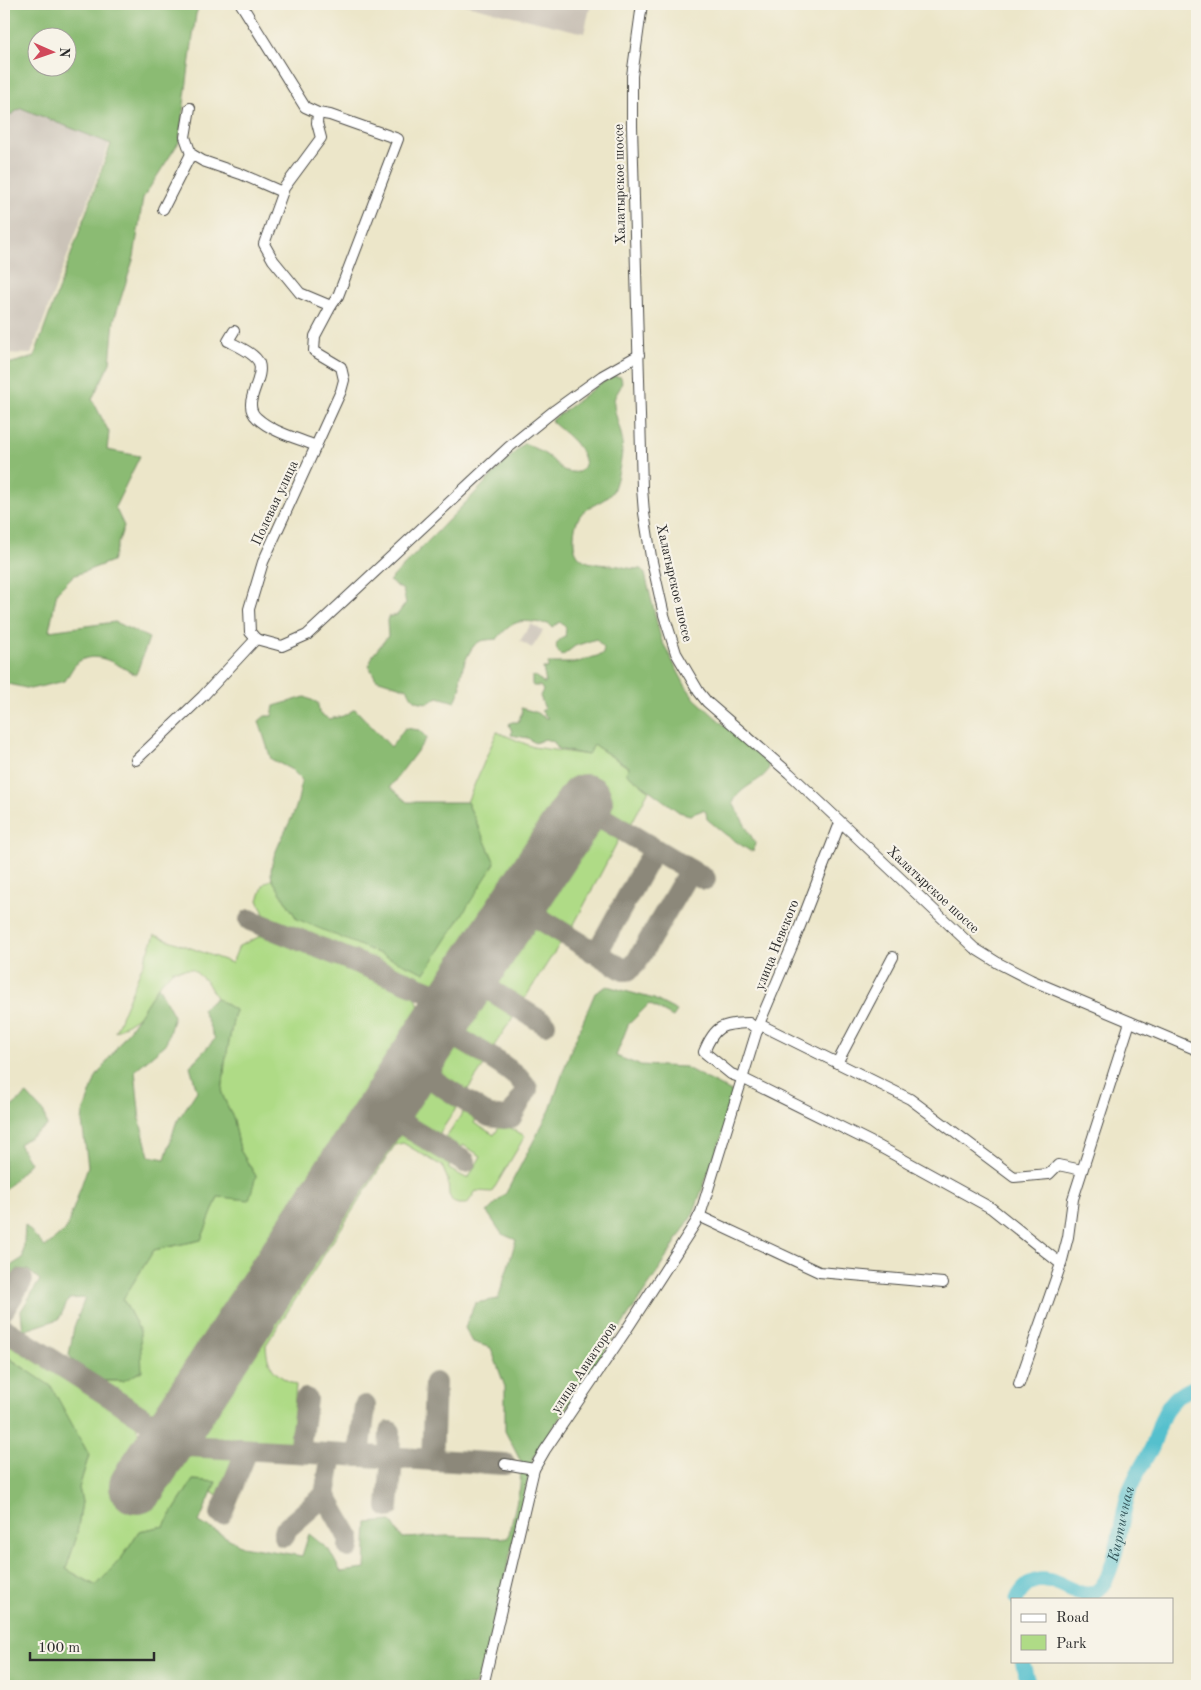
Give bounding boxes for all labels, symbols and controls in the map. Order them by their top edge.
north arrow [28,28,78,78]
text: N [57,47,71,58]
street label: Халатырское шоссе [612,124,628,244]
street label: Полевая улица [249,458,301,548]
street label: Халатырское шоссе [654,523,694,643]
street label: Халатырское шоссе [884,844,982,936]
street label: улица Невского [752,898,802,992]
street label: улица Авиаторов [549,1320,620,1416]
water label: Кирпичная [1106,1484,1138,1565]
legend [1011,1598,1174,1662]
text: Road [1056,1611,1090,1626]
scale bar [30,1630,154,1662]
text: Park [1056,1637,1087,1652]
text: 100 m [38,1641,80,1656]

